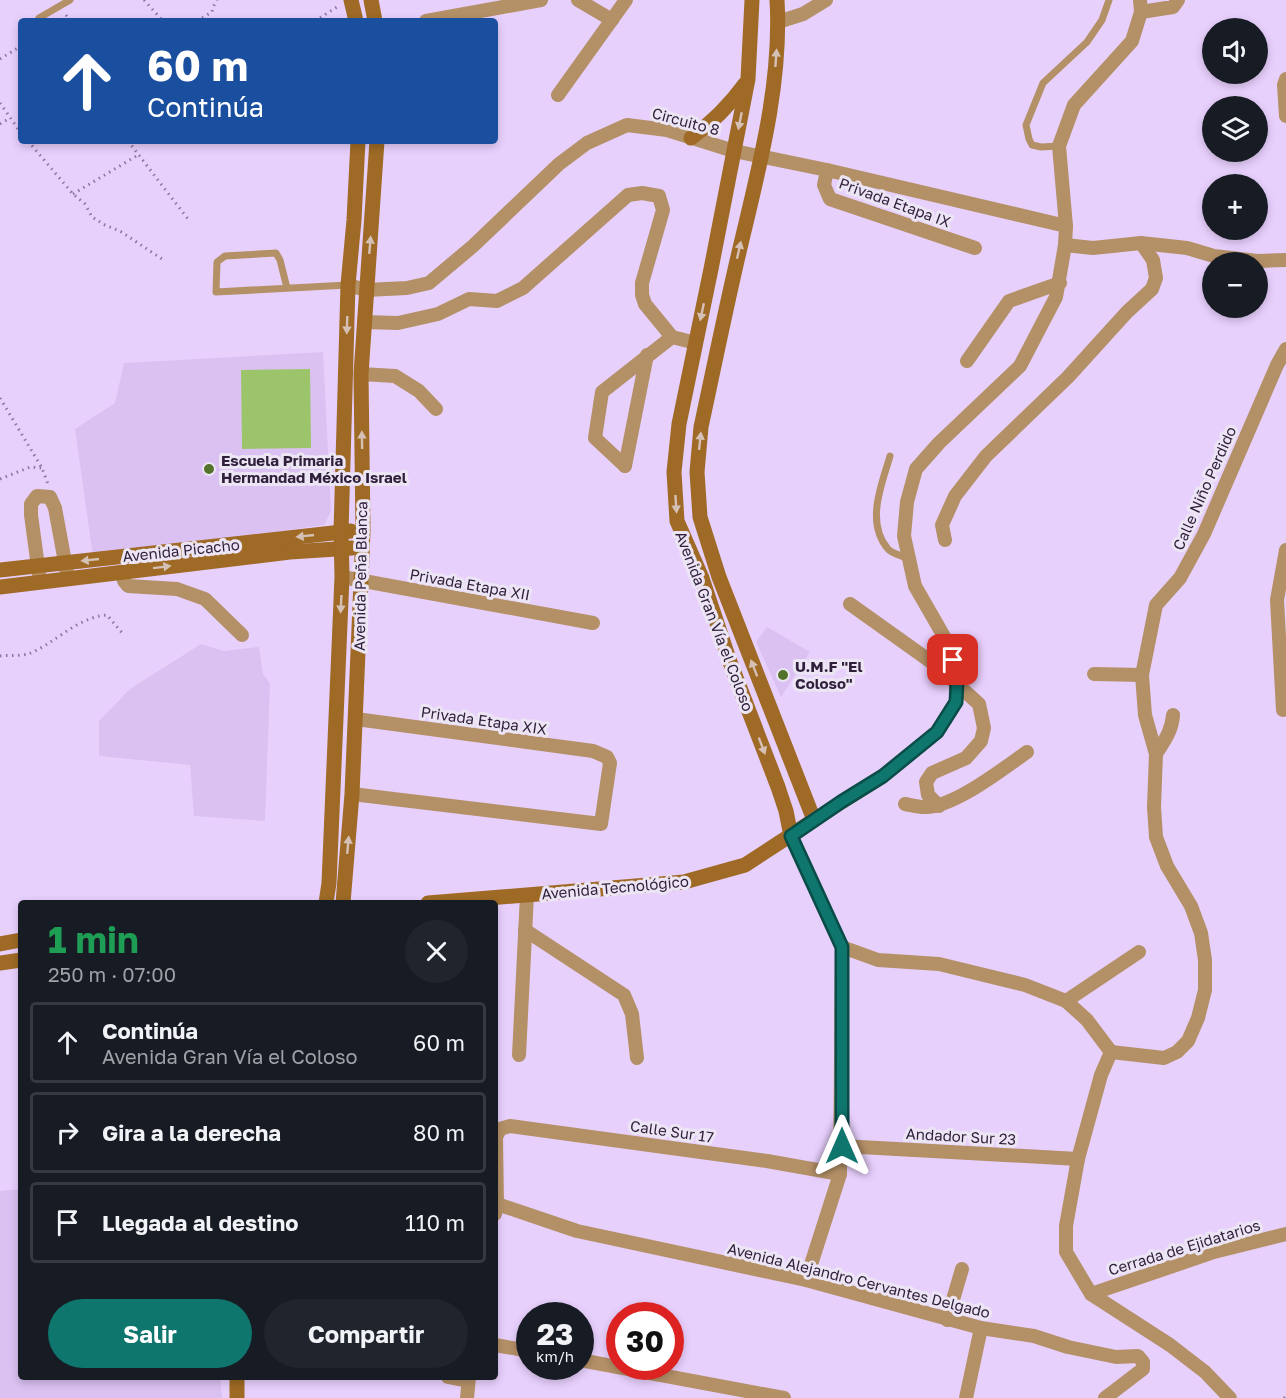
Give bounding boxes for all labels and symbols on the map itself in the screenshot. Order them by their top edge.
one-way arrow [771,49,780,68]
street label: Circuito 8 [650,103,722,139]
one-way arrow [735,111,744,130]
street label: Privada Etapa IX [837,173,953,231]
one-way arrow [365,236,375,255]
one-way arrow [735,240,745,259]
one-way arrow [697,303,706,322]
one-way arrow [342,316,351,335]
street label: Calle Niño Perdido [1169,423,1239,553]
one-way arrow [357,431,367,450]
one-way arrow [695,431,705,450]
place label: Escuela Primaria Hermandad México Israel [221,451,407,486]
marker: Escuela Primaria Hermandad México Israel [202,462,216,476]
one-way arrow [671,495,681,514]
street label: Avenida Peña Blanca [350,501,370,651]
street label: Avenida Gran Vía el Coloso [672,528,758,714]
one-way arrow [295,531,314,541]
street label: Avenida Picacho [122,535,240,565]
one-way arrow [81,555,100,565]
one-way arrow [153,563,172,572]
street label: Privada Etapa XII [408,565,532,603]
one-way arrow [336,594,345,613]
pin [927,634,978,685]
place label: U.M.F "El Coloso" [795,657,862,692]
one-way arrow [749,659,758,677]
marker: U.M.F "El Coloso" [776,668,790,682]
street label: Privada Etapa XIX [420,702,548,738]
one-way arrow [758,738,768,756]
one-way arrow [343,835,353,854]
street label: Avenida Tecnológico [541,872,689,902]
position arrow [810,1114,874,1178]
street label: Calle Sur 17 [629,1116,715,1146]
street label: Andador Sur 23 [905,1124,1017,1148]
street label: Cerrada de Ejidatarios [1106,1215,1262,1279]
street label: Avenida Alejandro Cervantes Delgado [726,1239,992,1321]
speed limit sign: 30 [606,1302,684,1380]

